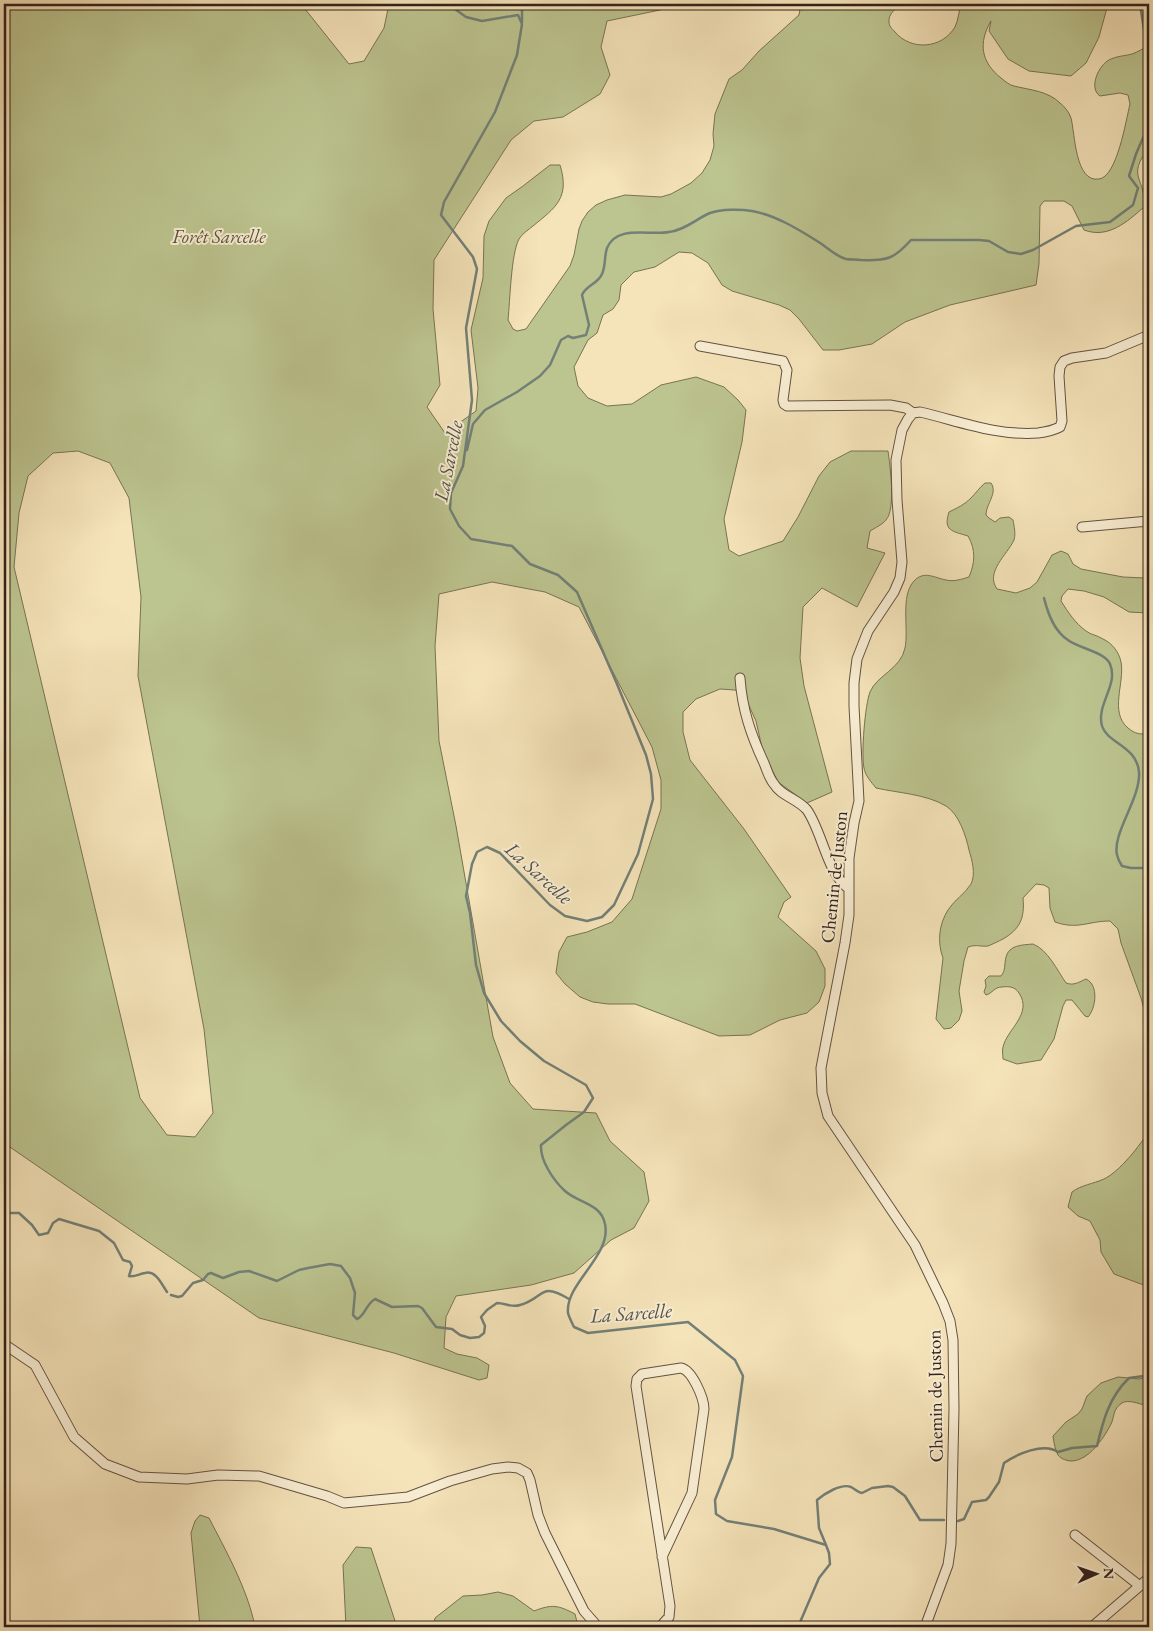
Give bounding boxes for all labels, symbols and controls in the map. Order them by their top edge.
park label: Forêt Sarcelle [171,224,266,249]
water label: La Sarcelle [427,418,469,505]
street label: Chemin de Juston [815,810,853,944]
water label: La Sarcelle [499,835,578,910]
water label: La Sarcelle [588,1297,673,1329]
street label: Chemin de Juston [921,1329,949,1463]
north arrow [1070,1548,1120,1598]
text: N [1100,1568,1118,1580]

